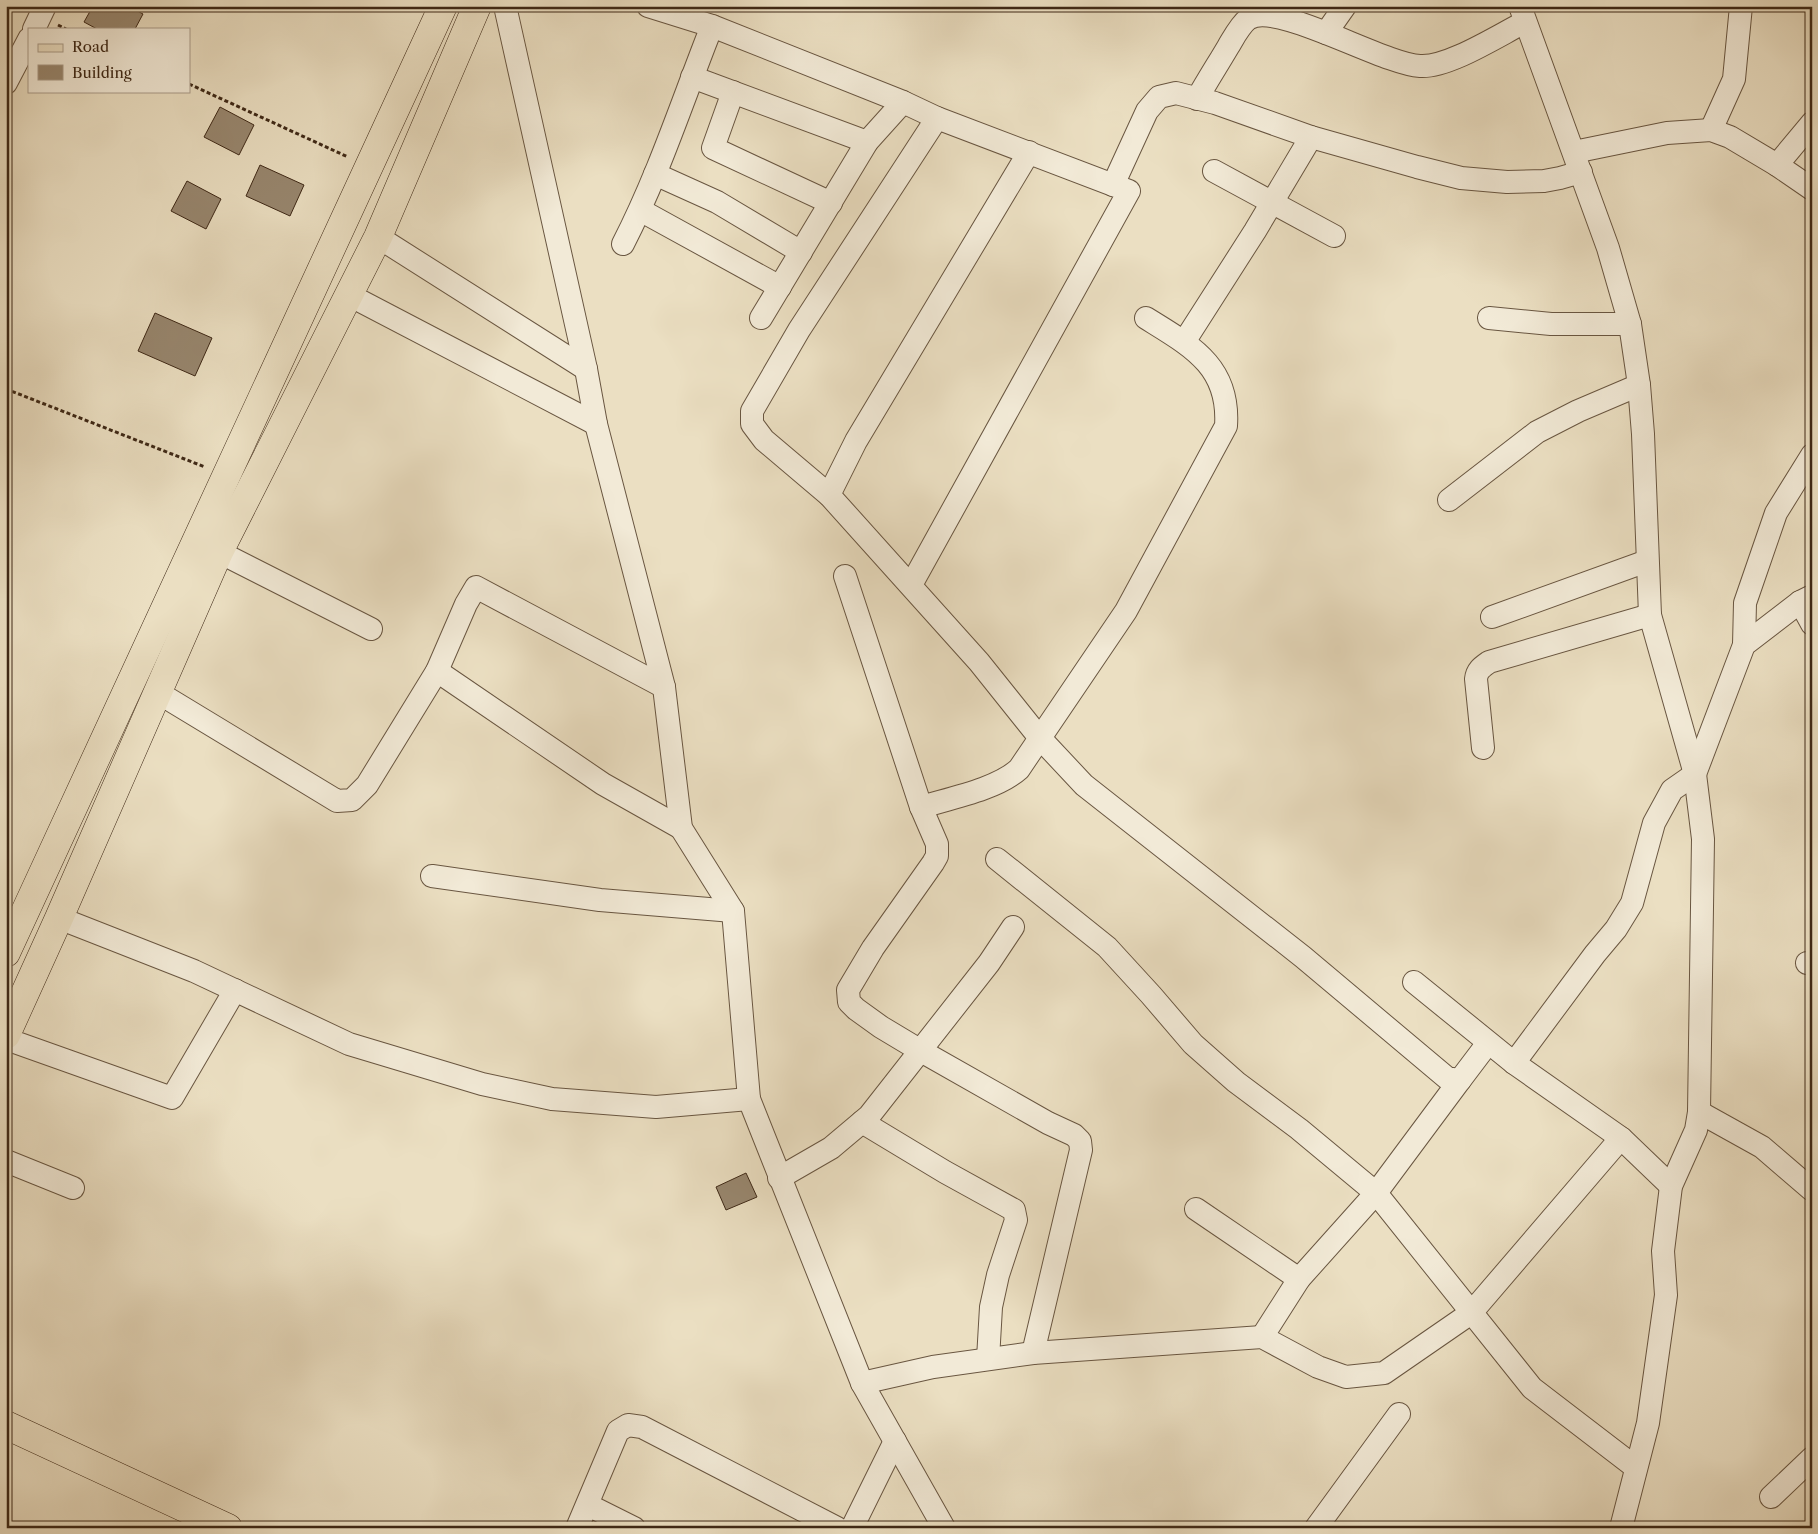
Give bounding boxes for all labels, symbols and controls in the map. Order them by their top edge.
legend [28,28,190,92]
text: Road [72,37,109,56]
text: Building [72,63,132,82]

